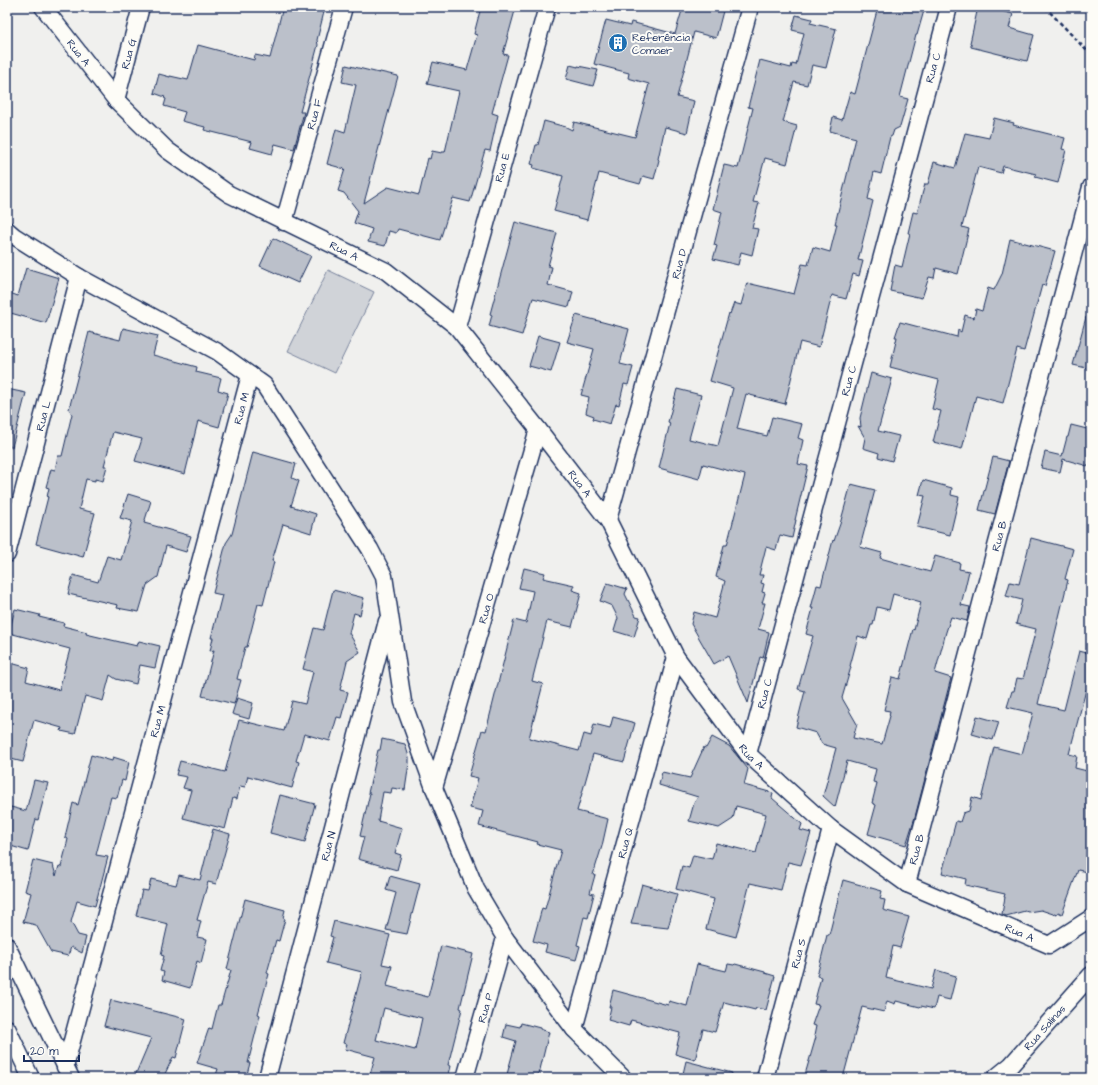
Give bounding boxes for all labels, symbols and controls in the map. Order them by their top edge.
place label: Referência Comaer [632,30,690,58]
building icon: Referência Comaer [607,32,629,54]
street label: Rua A [63,36,94,69]
street label: Rua G [117,36,140,71]
street label: Rua C [921,50,944,84]
street label: Rua F [303,97,326,131]
street label: Rua E [491,150,513,184]
street label: Rua A [327,237,361,264]
street label: Rua D [668,247,690,280]
street label: Rua C [837,363,860,397]
street label: Rua M [230,390,253,426]
street label: Rua L [32,398,54,433]
street label: Rua A [565,467,595,500]
street label: Rua B [988,519,1010,553]
street label: Rua O [475,591,498,625]
street label: Rua C [753,676,776,710]
street label: Rua M [146,703,169,739]
street label: Rua A [735,741,767,773]
street label: Rua Q [614,826,636,860]
street label: Rua N [317,829,339,862]
street label: Rua B [905,832,927,866]
street label: Rua A [1003,919,1037,945]
street label: Rua S [787,937,809,970]
street label: Rua P [474,991,496,1025]
street label: Rua Salinas [1020,1001,1069,1053]
scale bar [24,1037,79,1063]
text: 20 m [30,1043,59,1060]

